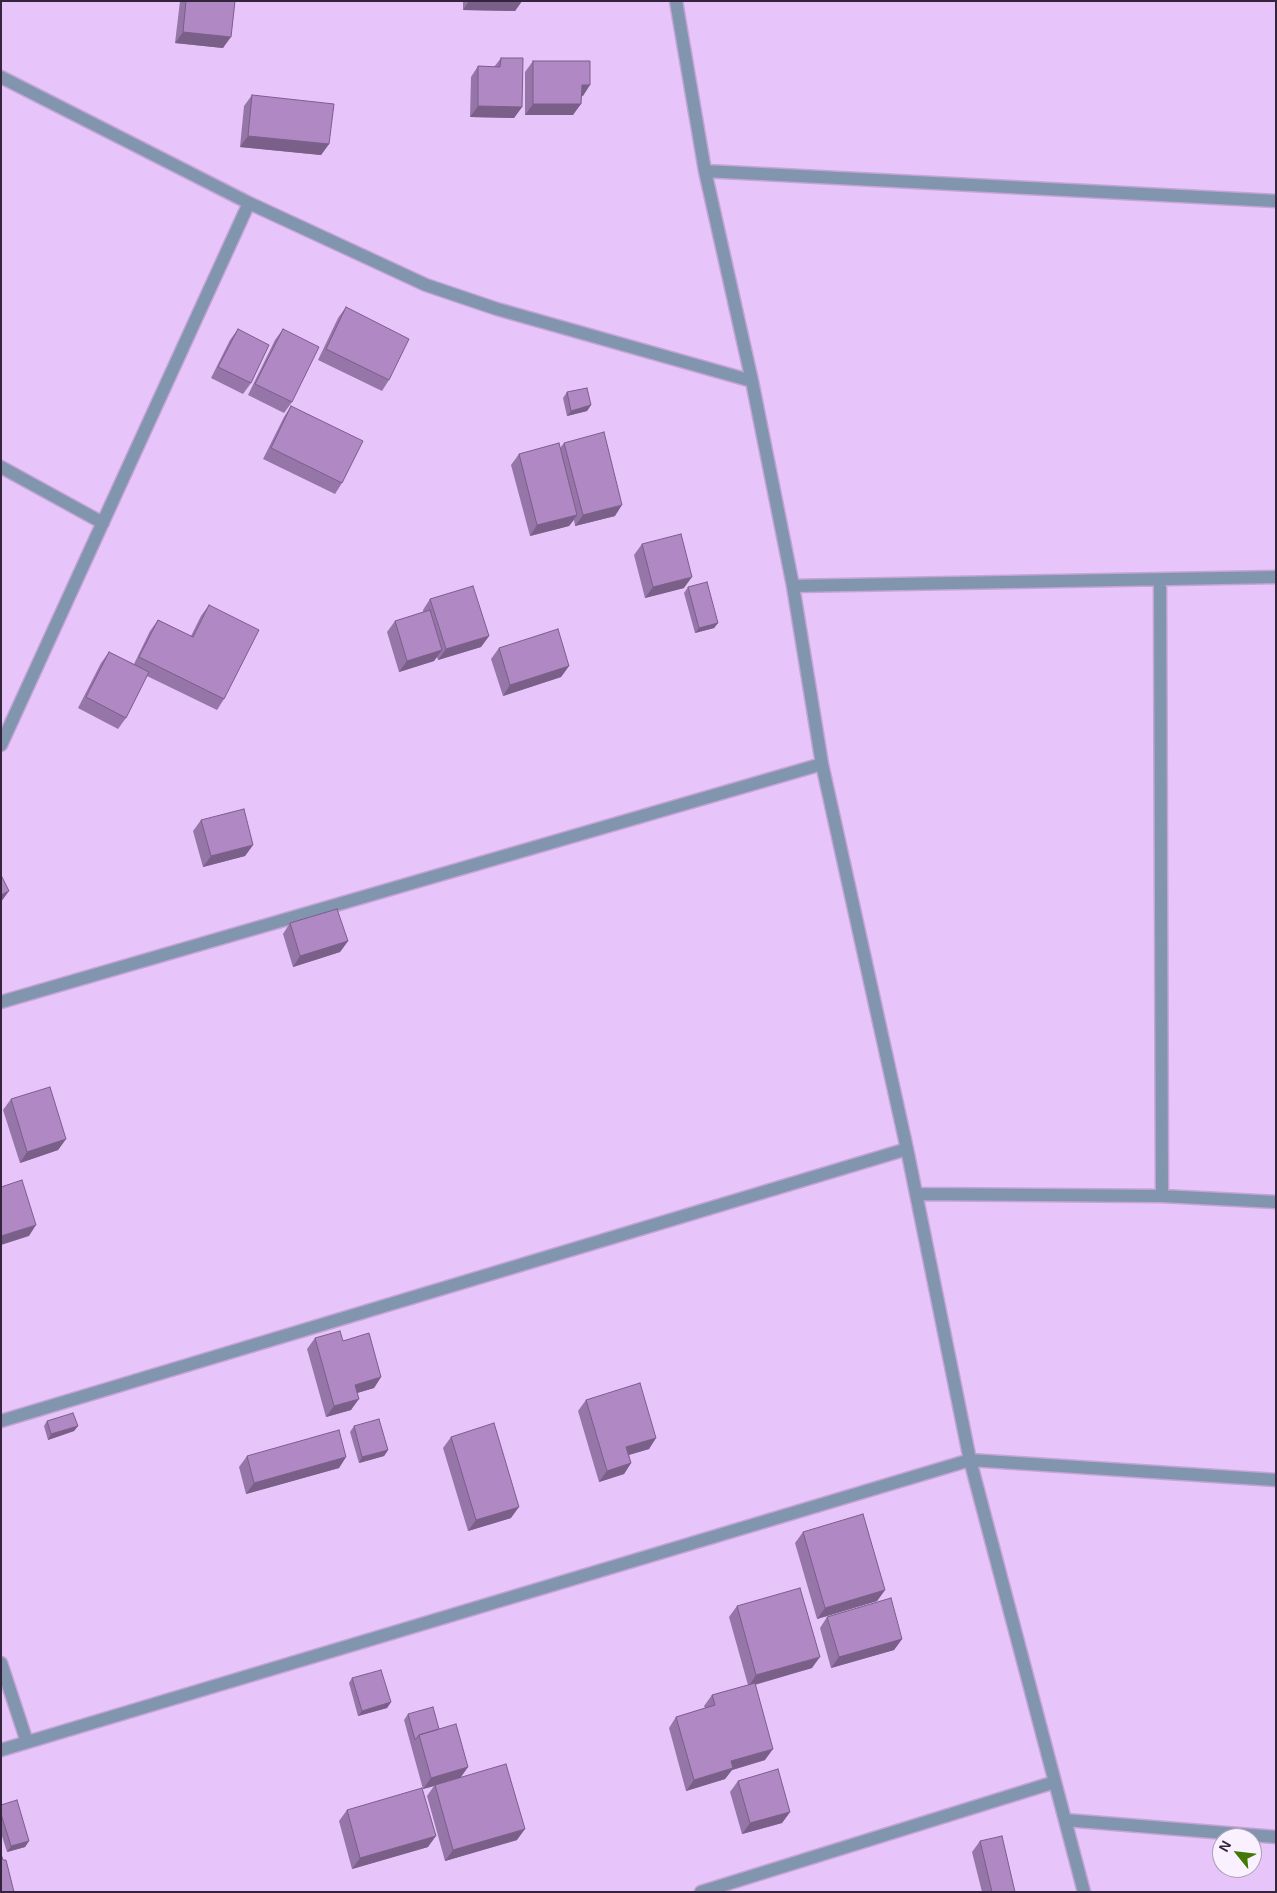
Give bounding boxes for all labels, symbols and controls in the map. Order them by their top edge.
north arrow [1212,1828,1262,1878]
text: N [1215,1838,1234,1855]

